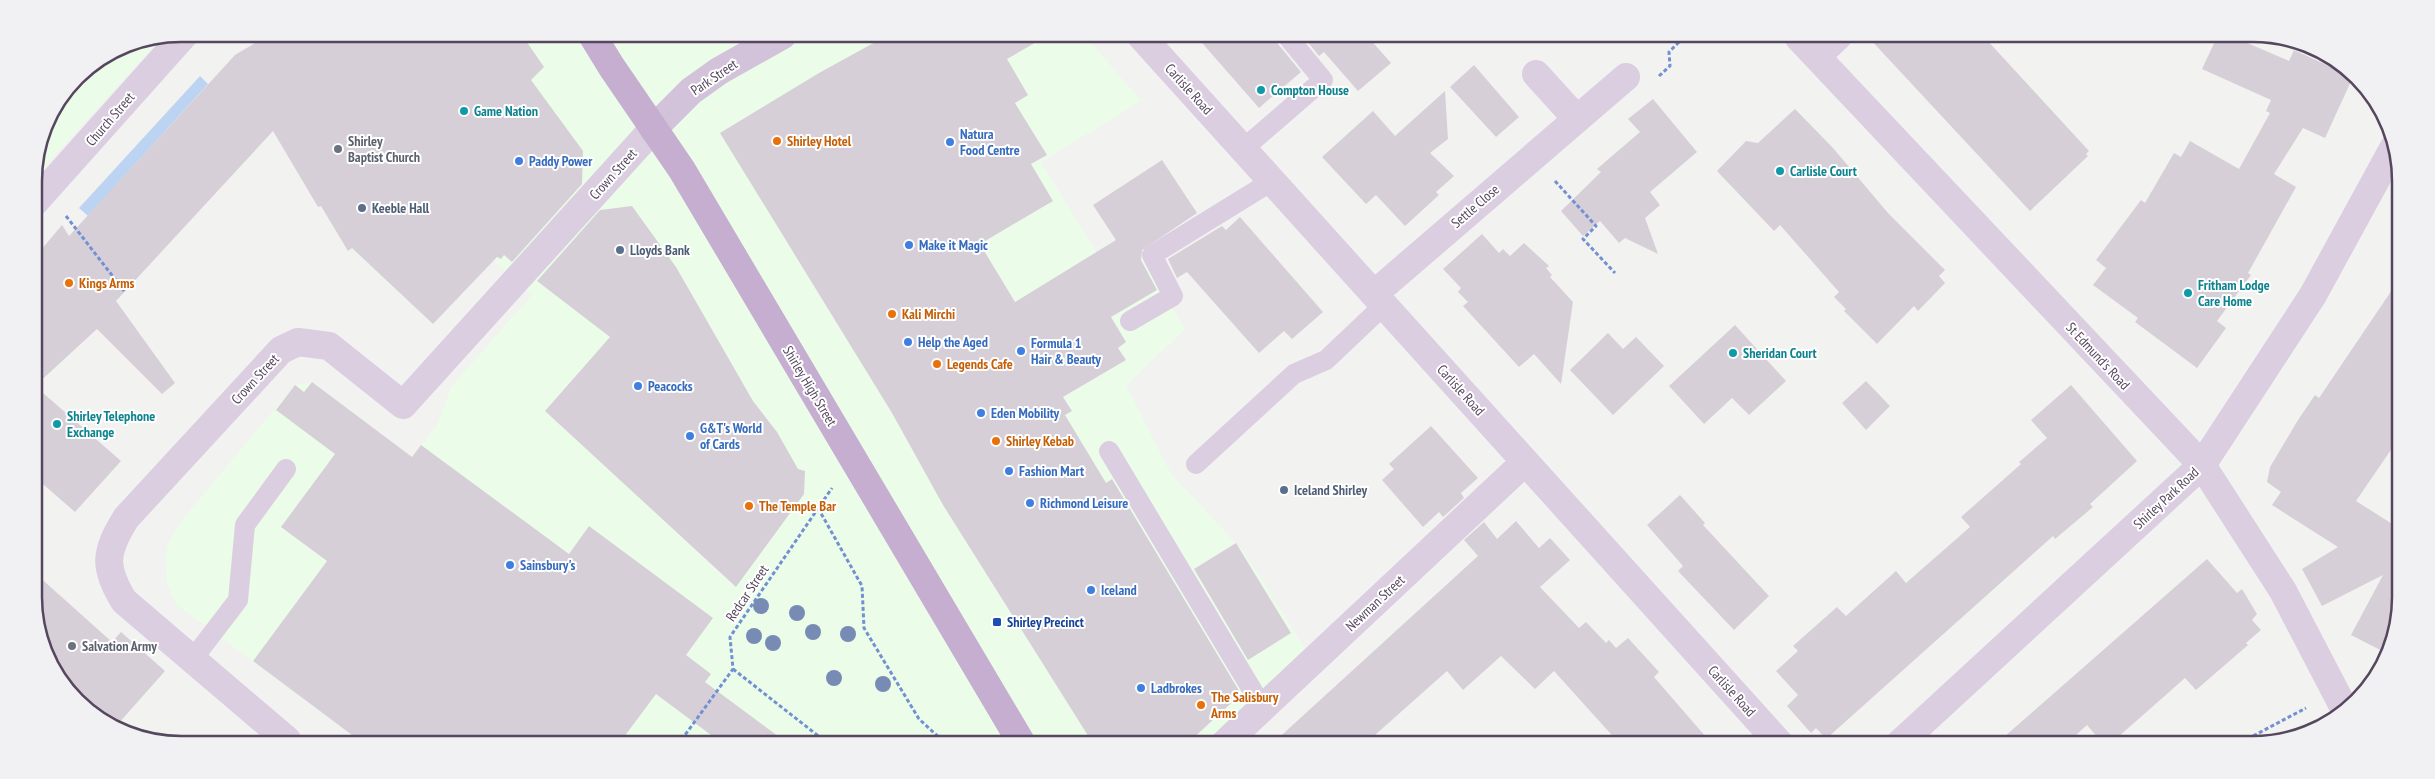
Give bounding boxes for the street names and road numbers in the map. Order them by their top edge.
street label: Park Street [687,55,741,99]
street label: Carlisle Road [1161,60,1217,118]
street label: Church Street [82,88,138,150]
street label: Crown Street [585,145,641,203]
street label: Settle Close [1447,180,1503,232]
street label: St Edmund's Road [2062,319,2134,393]
street label: Shirley High Street [779,343,841,429]
street label: Crown Street [227,350,283,408]
street label: Carlisle Road [1433,361,1489,419]
street label: Shirley Park Road [2130,463,2202,533]
street label: Redcar Street [722,561,773,625]
street label: Newman Street [1342,571,1408,635]
street label: Carlisle Road [1704,662,1760,720]

